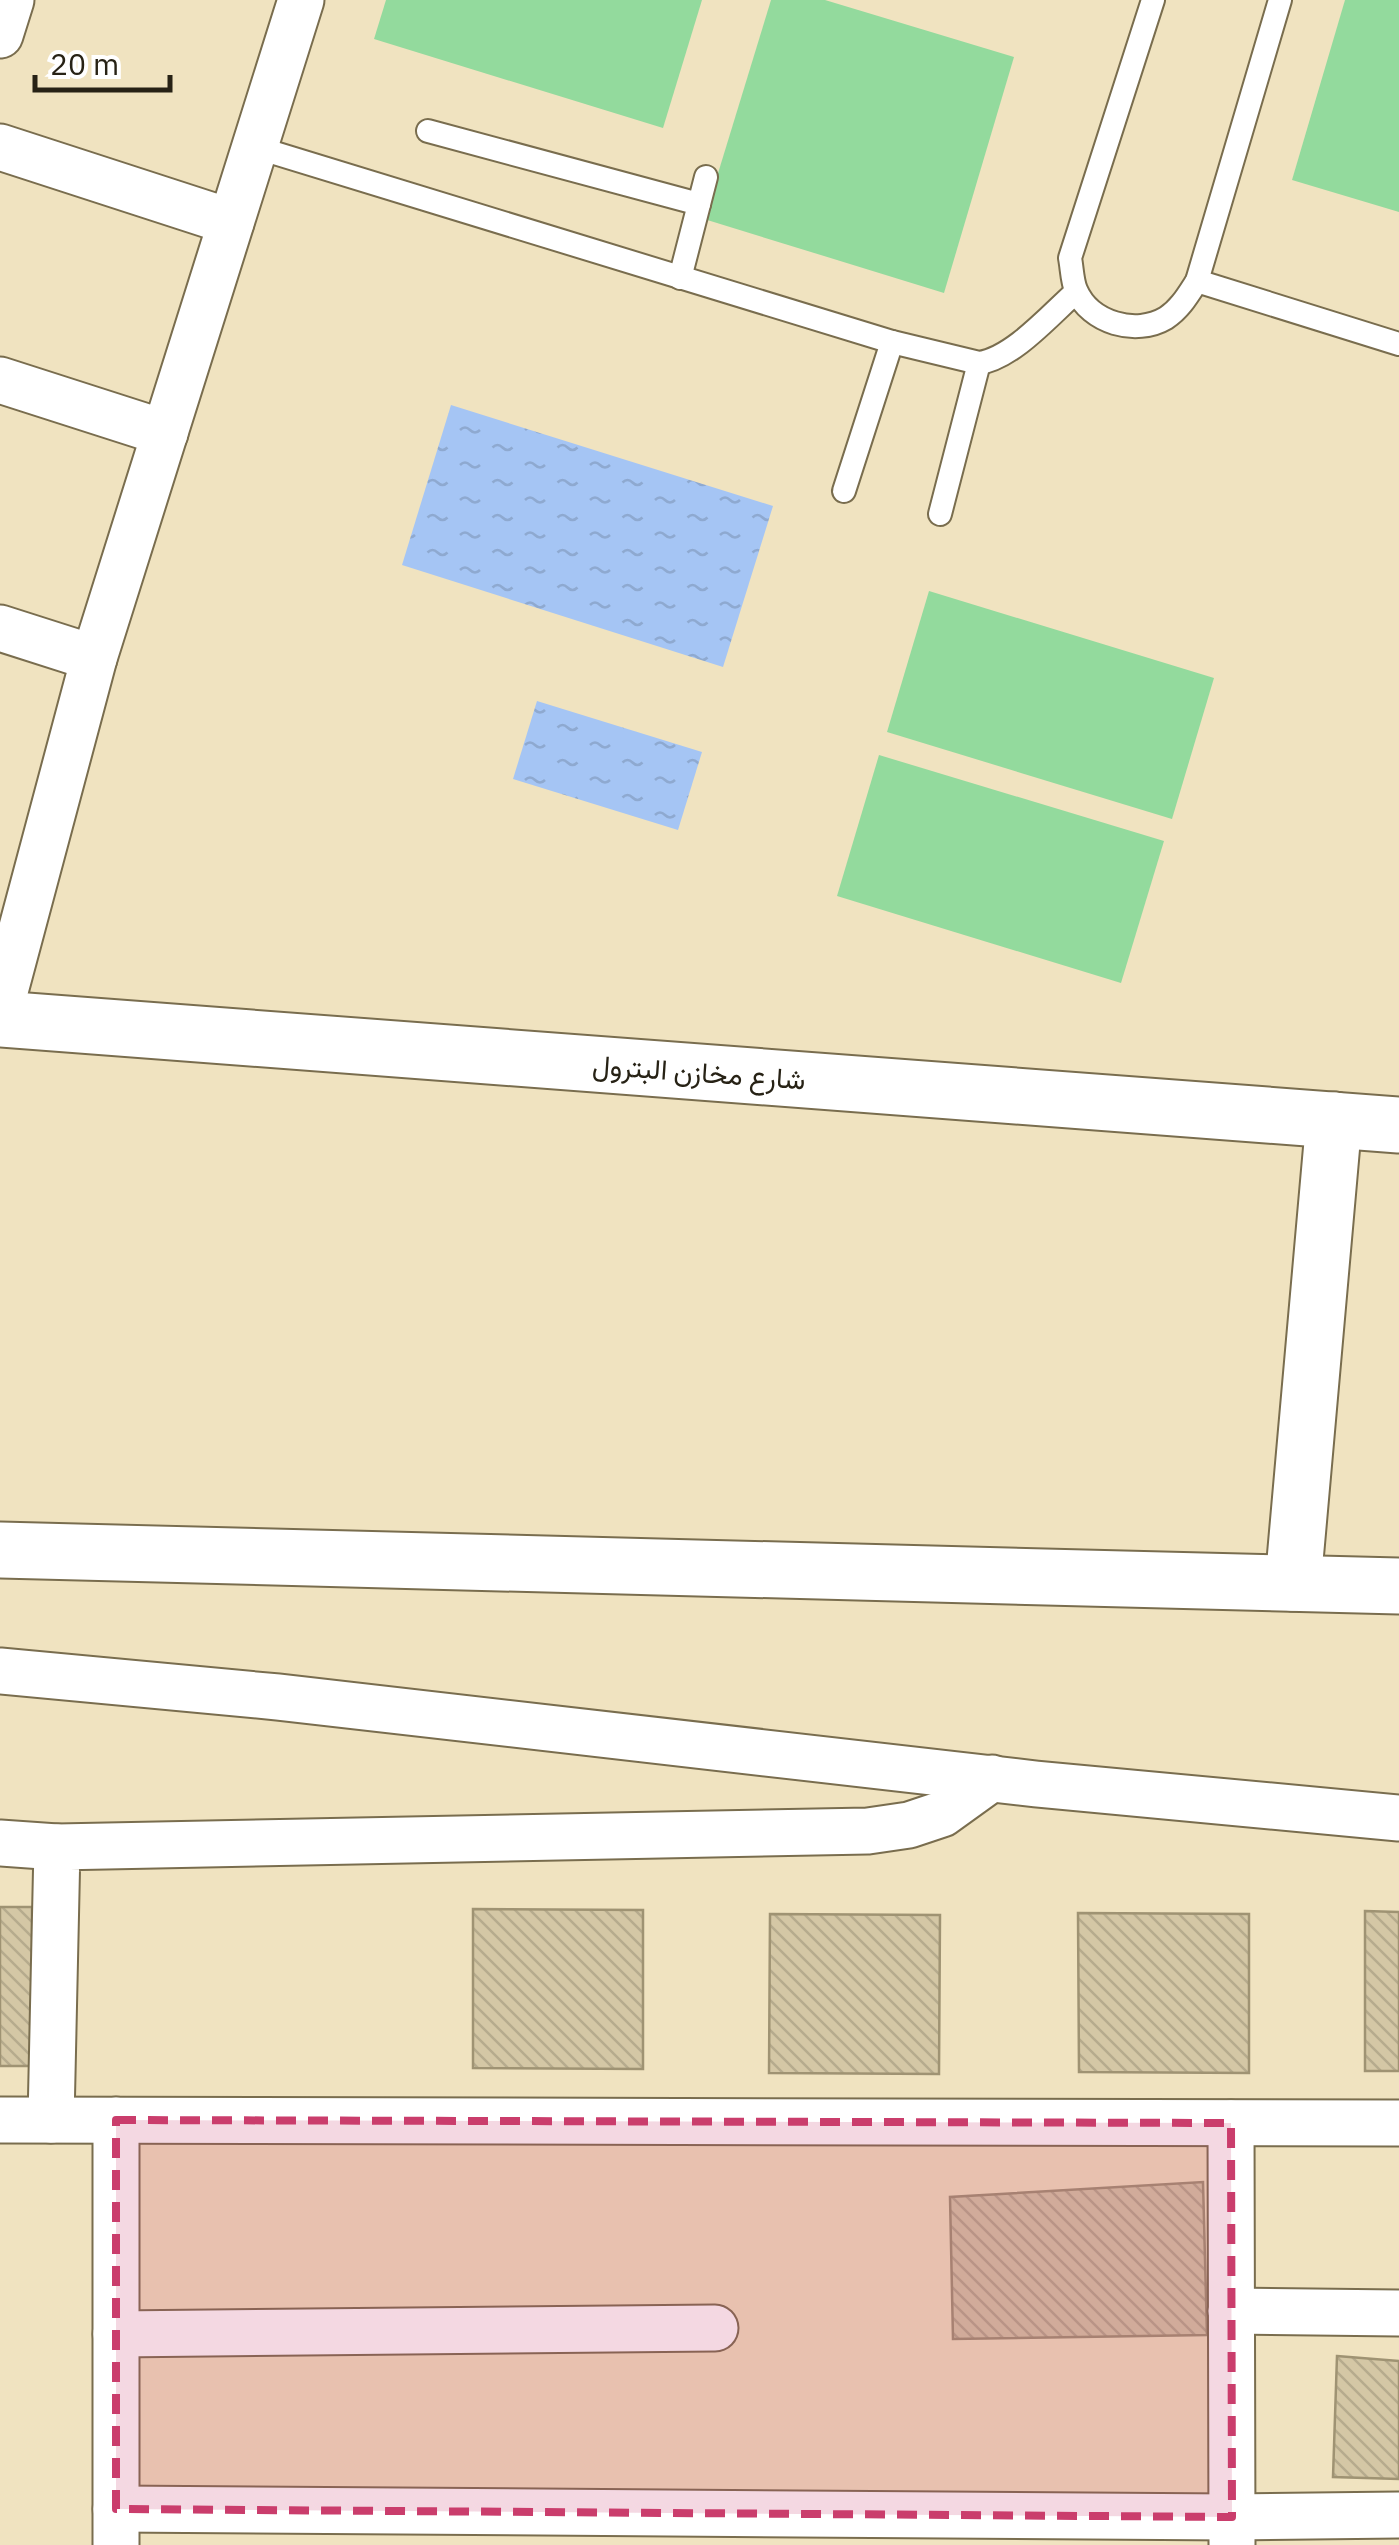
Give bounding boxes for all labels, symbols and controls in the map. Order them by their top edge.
scale bar [35,30,170,92]
text: 20 m [50,44,119,83]
street label: شارع مخازن البترول [591,1046,807,1098]

